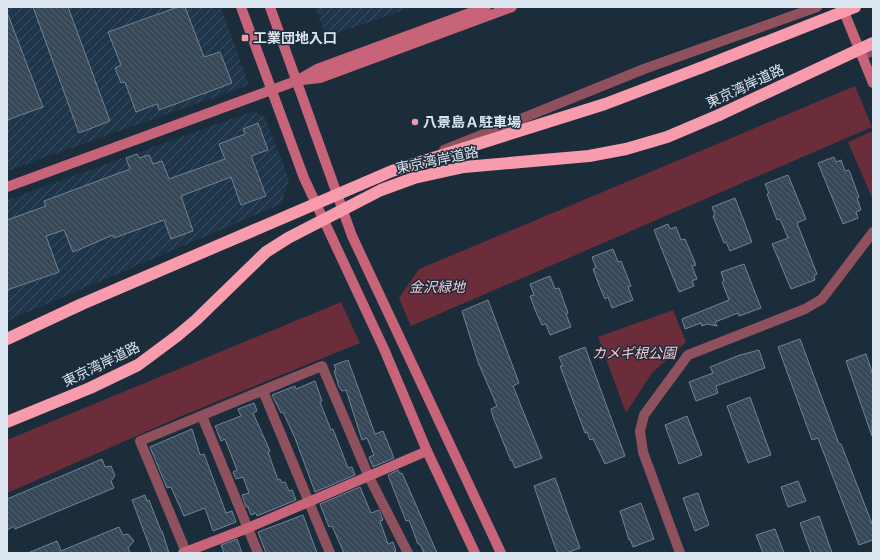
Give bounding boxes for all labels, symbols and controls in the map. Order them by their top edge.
place label: 工業団地入口 [253,28,337,49]
marker: 工業団地入口 [240,33,250,43]
street label: 東京湾岸道路 [703,59,788,114]
place label: 八景島Ａ駐車場 [423,112,521,133]
marker: 八景島Ａ駐車場 [410,117,420,127]
street label: 東京湾岸道路 [394,141,480,179]
park label: 金沢緑地 [409,277,467,298]
street label: 東京湾岸道路 [59,337,144,392]
park label: カメギ根公園 [592,343,678,364]

